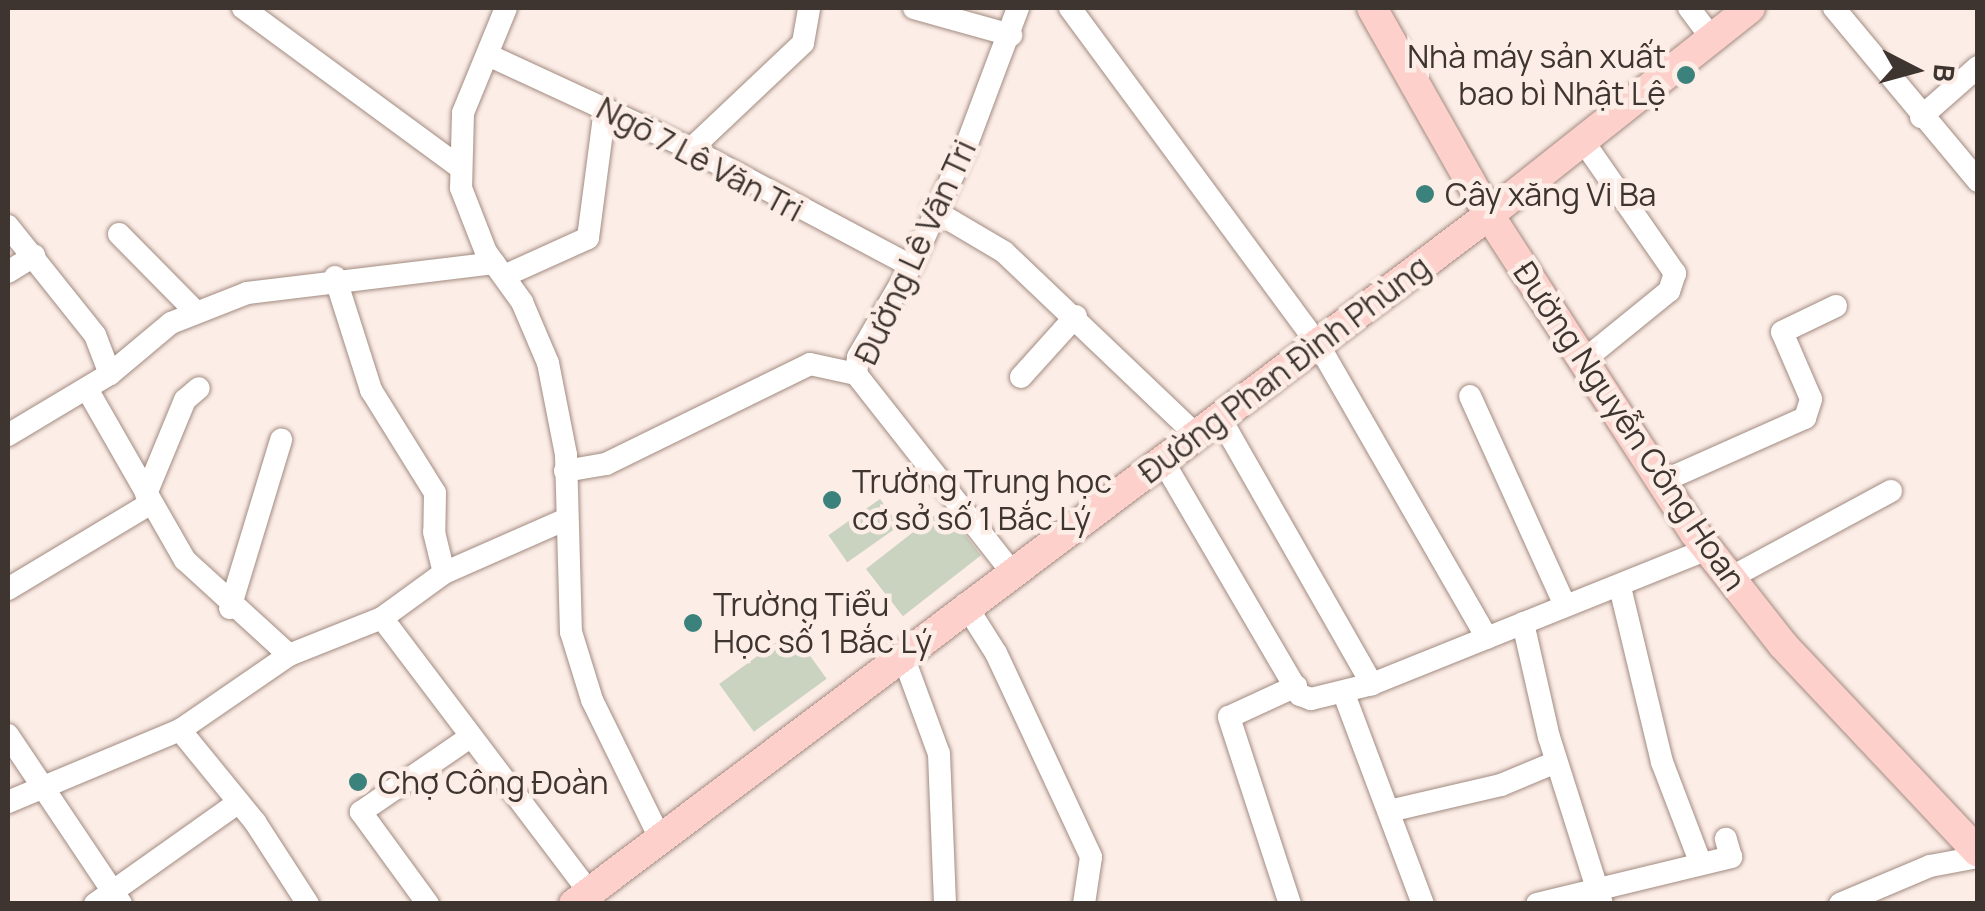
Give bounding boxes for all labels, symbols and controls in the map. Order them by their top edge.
north arrow [1865,20,1965,120]
place label: Nhà máy sản xuất bao bì Nhật Lệ [1407,38,1666,113]
text: B [1925,62,1965,84]
marker: Nhà máy sản xuất bao bì Nhật Lệ [1675,64,1697,86]
street label: Ngõ 7 Lê Văn Tri [590,89,810,229]
street label: Đường Lê Văn Tri [846,134,984,370]
place label: Cây xăng Vi Ba [1445,175,1656,213]
marker: Cây xăng Vi Ba [1414,183,1436,205]
street label: Đường Phan Đình Phùng [1131,247,1437,491]
street label: Đường Nguyễn Công Hoan [1506,255,1754,597]
place label: Trường Trung học cơ sở số 1 Bắc Lý [852,463,1112,538]
marker: Trường Trung học cơ sở số 1 Bắc Lý [821,489,843,511]
place label: Trường Tiểu Học số 1 Bắc Lý [713,586,932,661]
marker: Trường Tiểu Học số 1 Bắc Lý [682,612,704,634]
place label: Chợ Công Đoàn [378,763,608,801]
marker: Chợ Công Đoàn [347,771,369,793]

